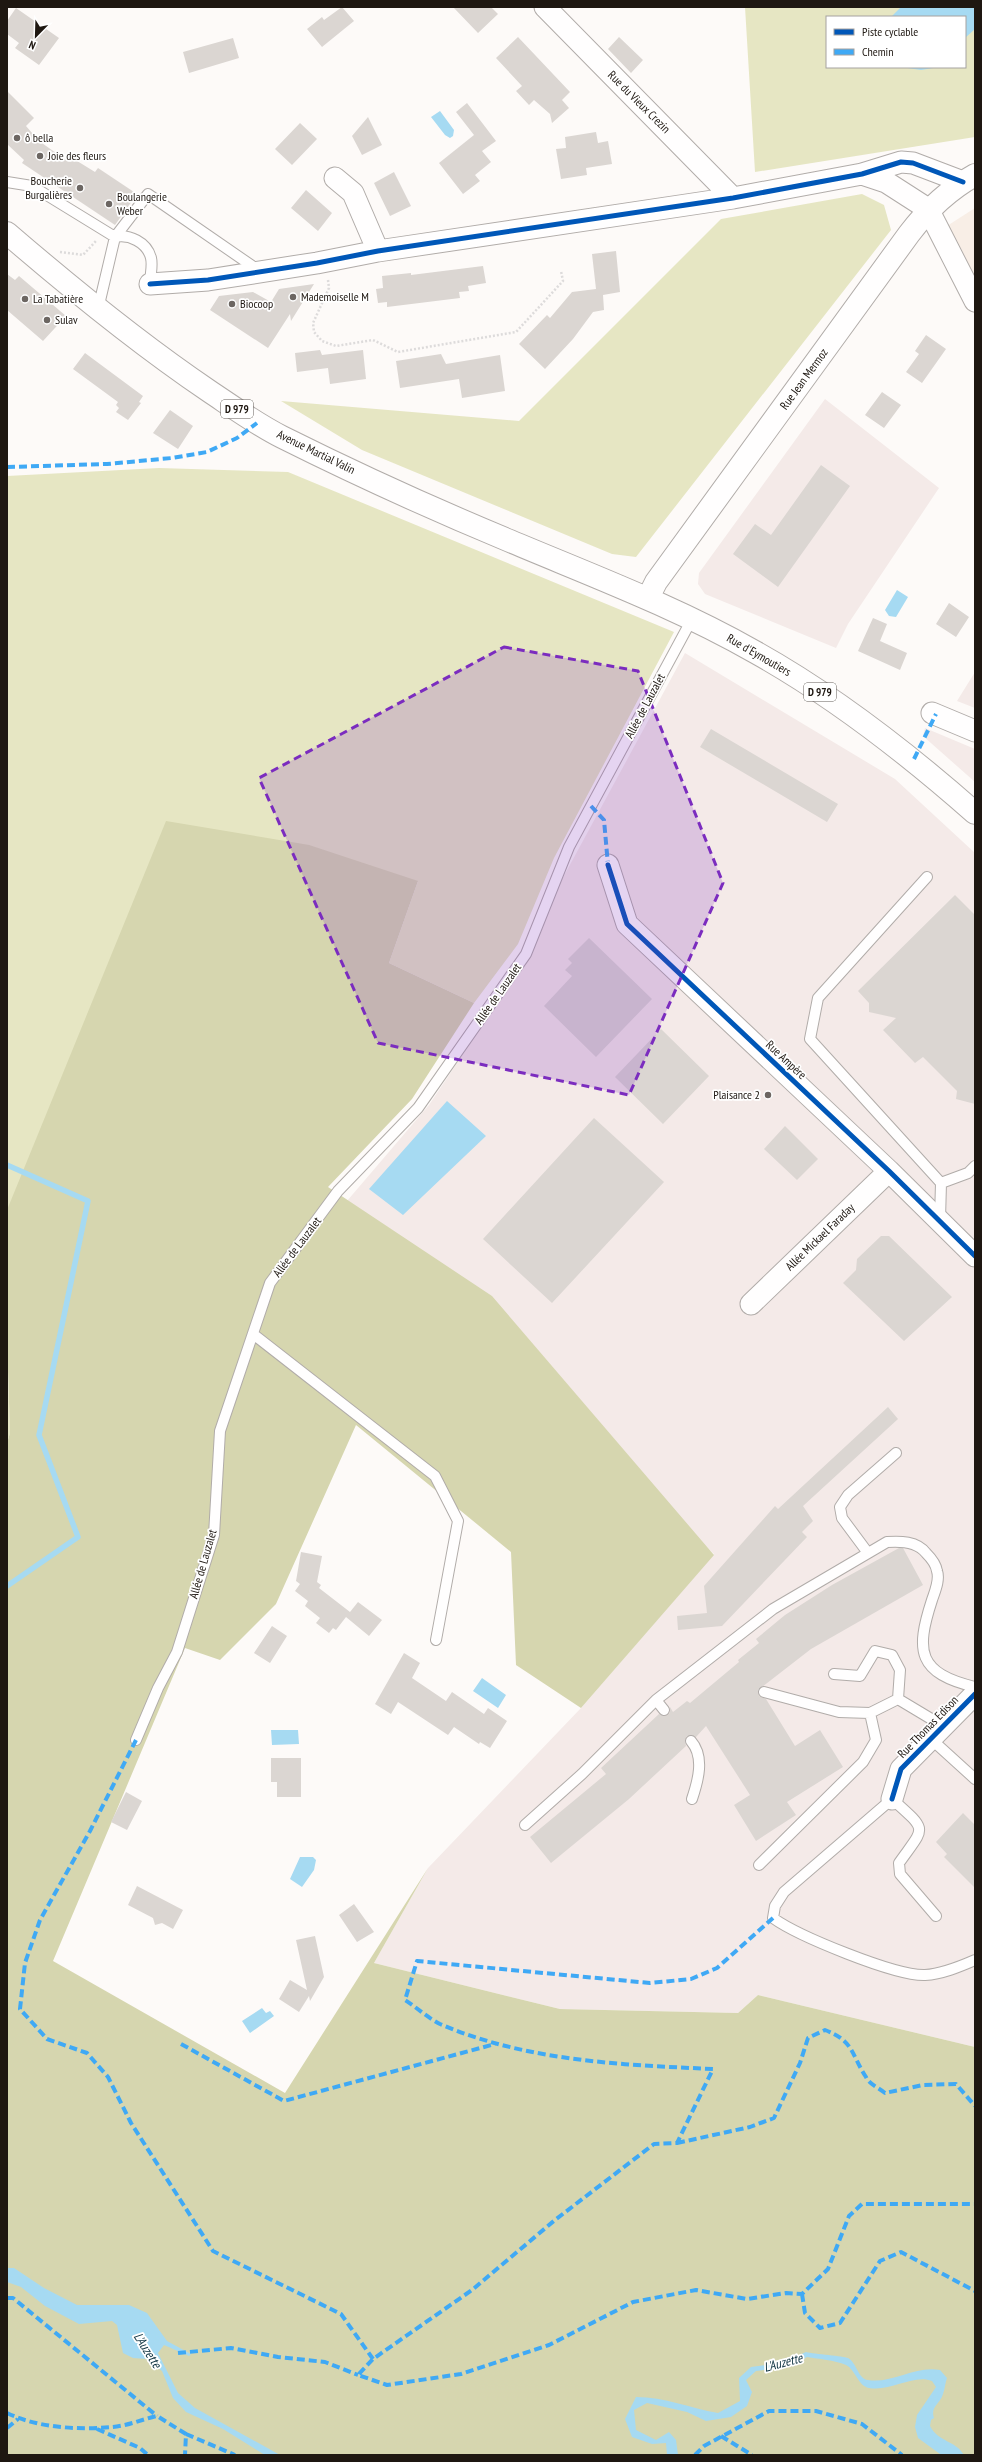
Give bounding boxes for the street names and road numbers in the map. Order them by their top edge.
street label: Rue du Vieux Crezin [605,67,674,136]
street label: Rue Jean Mermoz [776,345,831,412]
road number: D 979 [221,400,253,418]
street label: Avenue Martial Valin [275,426,358,477]
street label: Rue d'Eymoutiers [724,630,794,679]
street label: Allée de Lauzalet [621,670,668,741]
road number: D 979 [804,683,836,701]
street label: Allée de Lauzalet [471,960,525,1027]
street label: Rue Ampère [763,1037,810,1082]
street label: Allée Mickael Faraday [782,1200,858,1273]
street label: Allée de Lauzalet [269,1213,324,1280]
street label: Allée de Lauzalet [185,1527,220,1600]
street label: Rue Thomas Edison [894,1692,961,1761]

